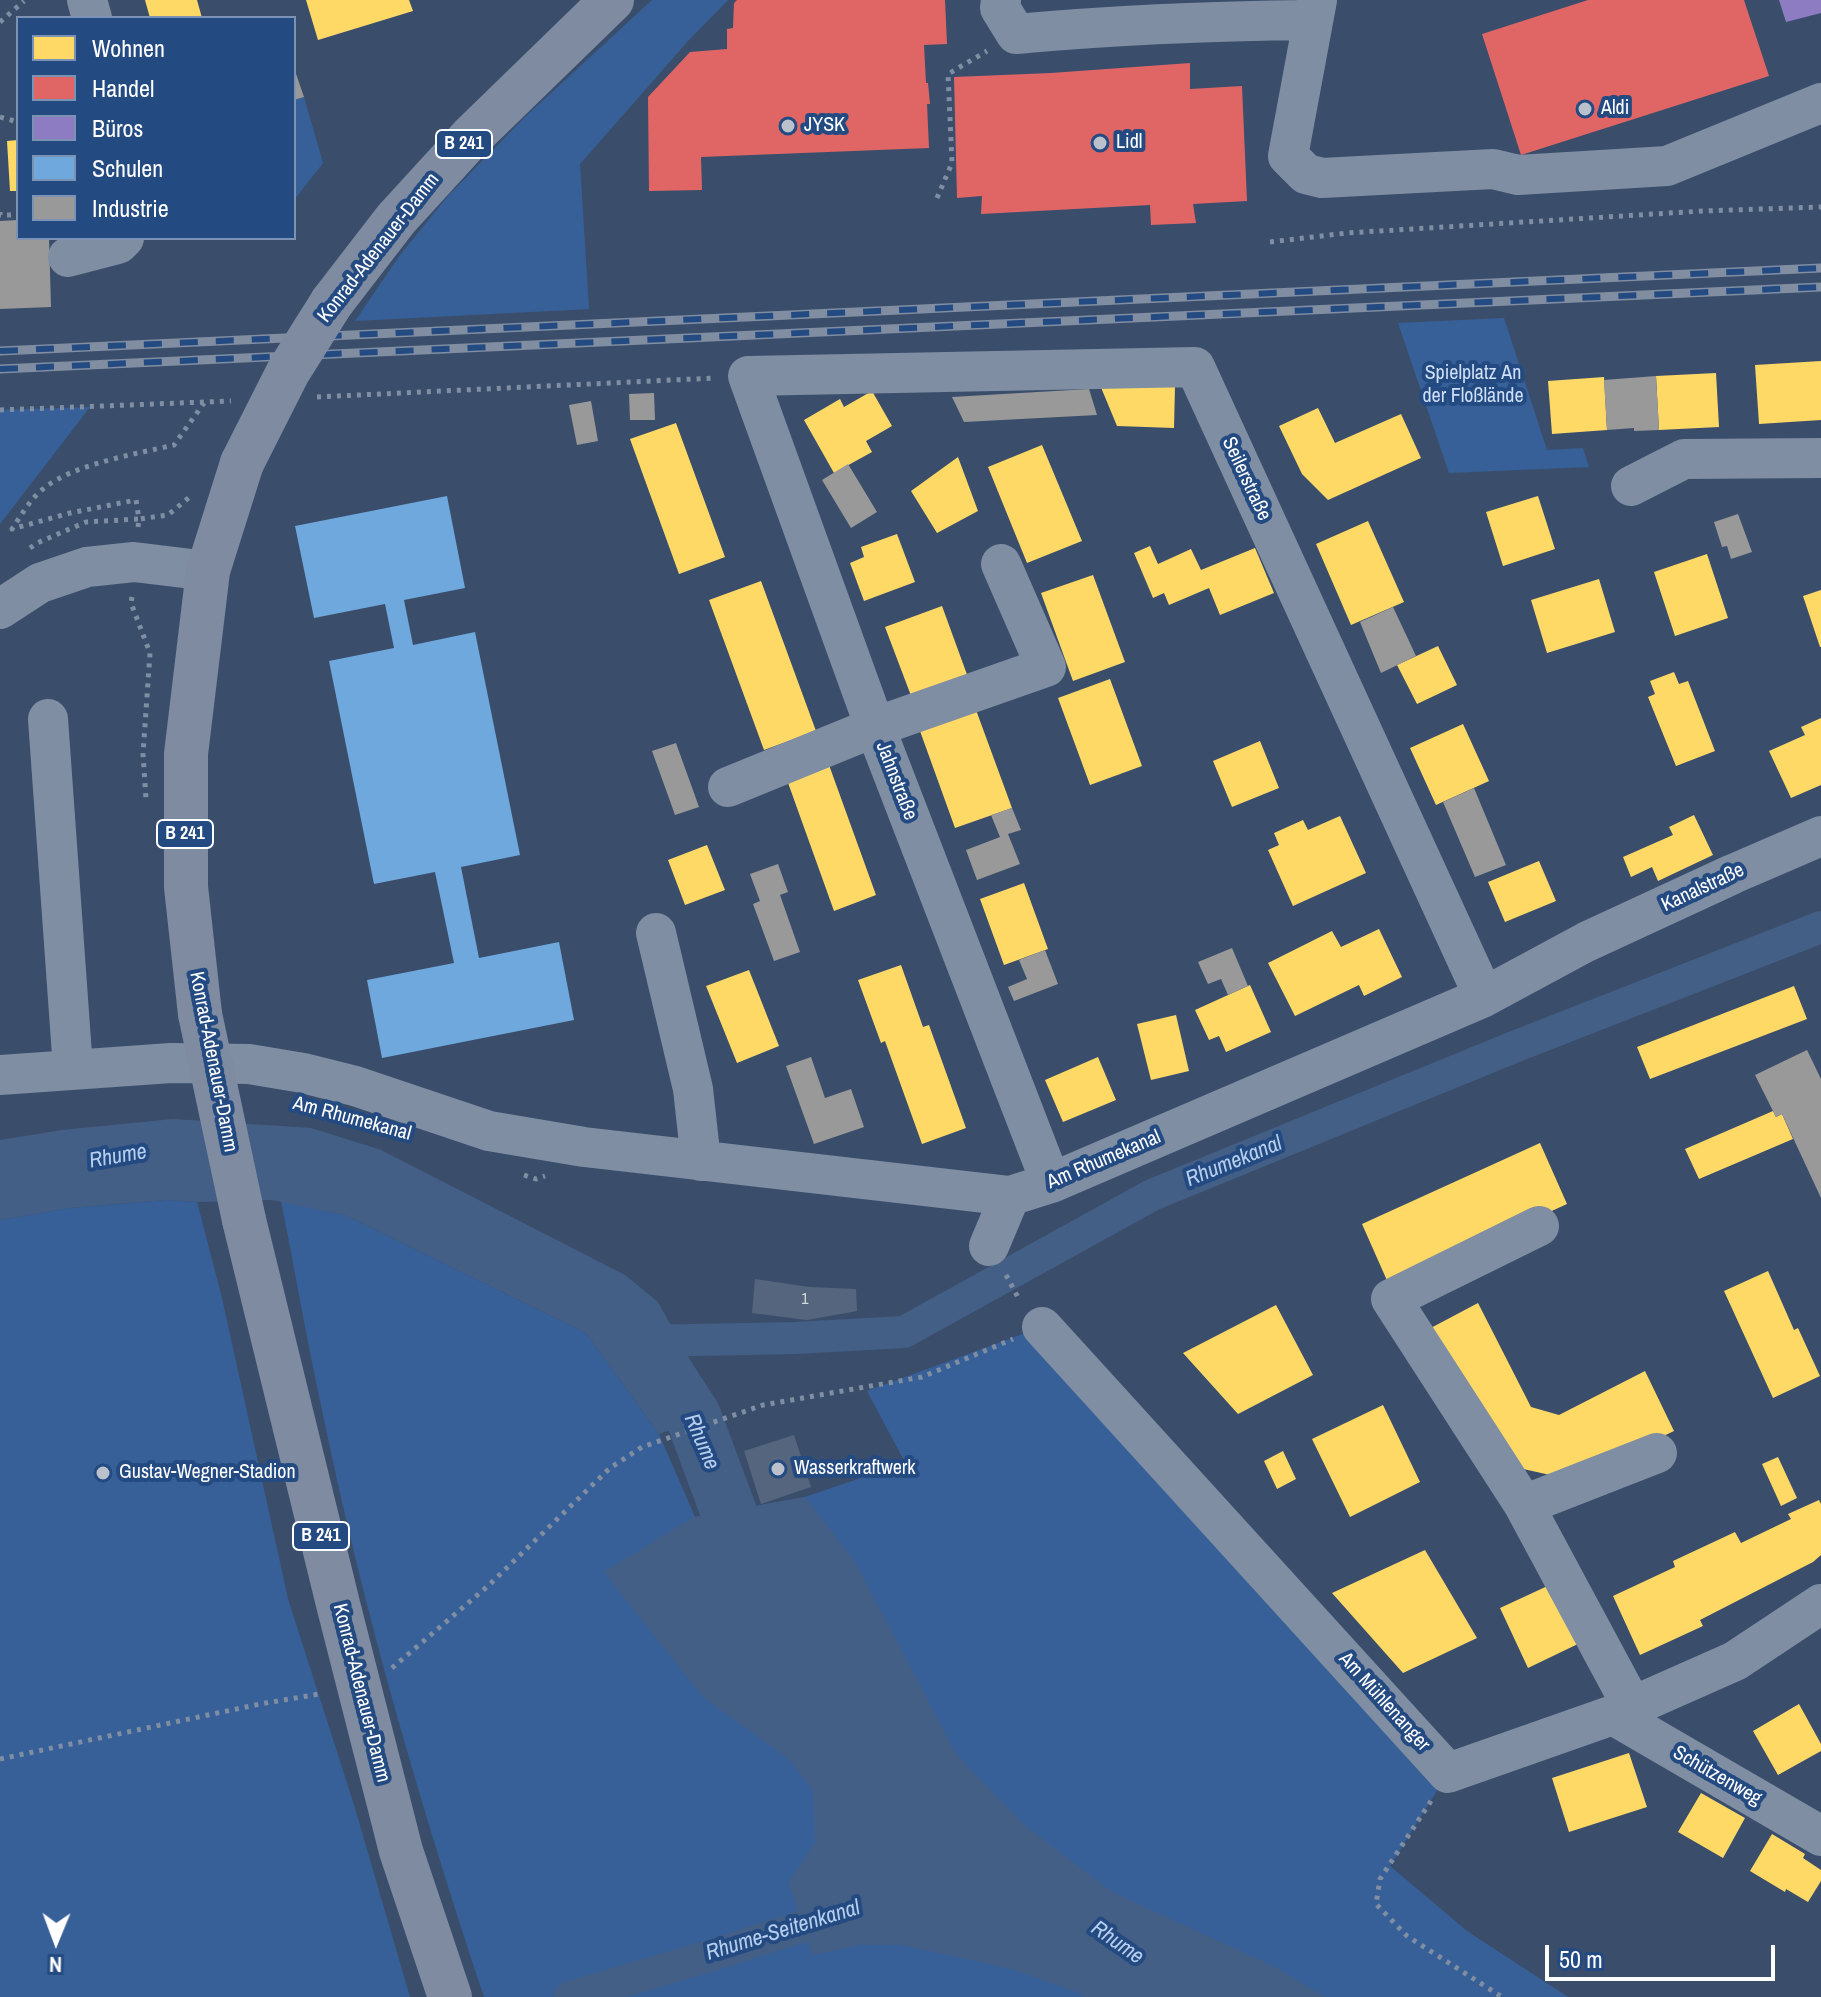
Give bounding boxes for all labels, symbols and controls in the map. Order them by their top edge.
legend [16,16,296,240]
text: Wohnen [92,32,165,64]
text: Handel [92,72,154,104]
place label: Aldi [1601,97,1629,121]
marker: Aldi [1576,100,1594,118]
text: Büros [92,112,143,144]
place label: JYSK [804,114,845,138]
marker: JYSK [779,117,797,135]
road number: B 241 [436,130,492,158]
place label: Lidl [1116,131,1142,155]
marker: Lidl [1091,134,1109,152]
text: Schulen [92,152,163,184]
street label: Konrad-Adenauer-Damm [313,168,445,328]
text: Industrie [92,192,169,224]
park label: Spielplatz An der Floßlände [1422,362,1524,409]
street label: Seilerstraße [1216,433,1276,525]
street label: Jahnstraße [870,738,922,824]
road number: B 241 [157,820,213,848]
street label: Kanalstraße [1658,858,1748,918]
street label: Konrad-Adenauer-Damm [184,970,242,1154]
street label: Am Rhumekanal [290,1092,414,1146]
street label: Am Rhumekanal [1044,1125,1164,1195]
water label: Rhumekanal [1182,1131,1286,1193]
water label: Rhume [87,1139,149,1175]
house number: 1 [801,1290,809,1310]
water label: Rhume [677,1410,725,1474]
place label: Wasserkraftwerk [794,1457,915,1481]
marker: Wasserkraftwerk [769,1460,787,1478]
place label: Gustav-Wegner-Stadion [119,1461,296,1485]
marker: Gustav-Wegner-Stadion [94,1464,112,1482]
road number: B 241 [293,1522,349,1550]
street label: Konrad-Adenauer-Damm [327,1601,395,1785]
street label: Am Mühlenanger [1333,1648,1435,1756]
street label: Schützenweg [1668,1741,1766,1811]
water label: Rhume-Seitenkanal [703,1895,863,1967]
north arrow [16,1901,96,1981]
water label: Rhume [1086,1916,1148,1970]
scale bar [1549,1929,1779,1979]
text: 50 m [1559,1943,1603,1975]
text: N [49,1950,62,1980]

